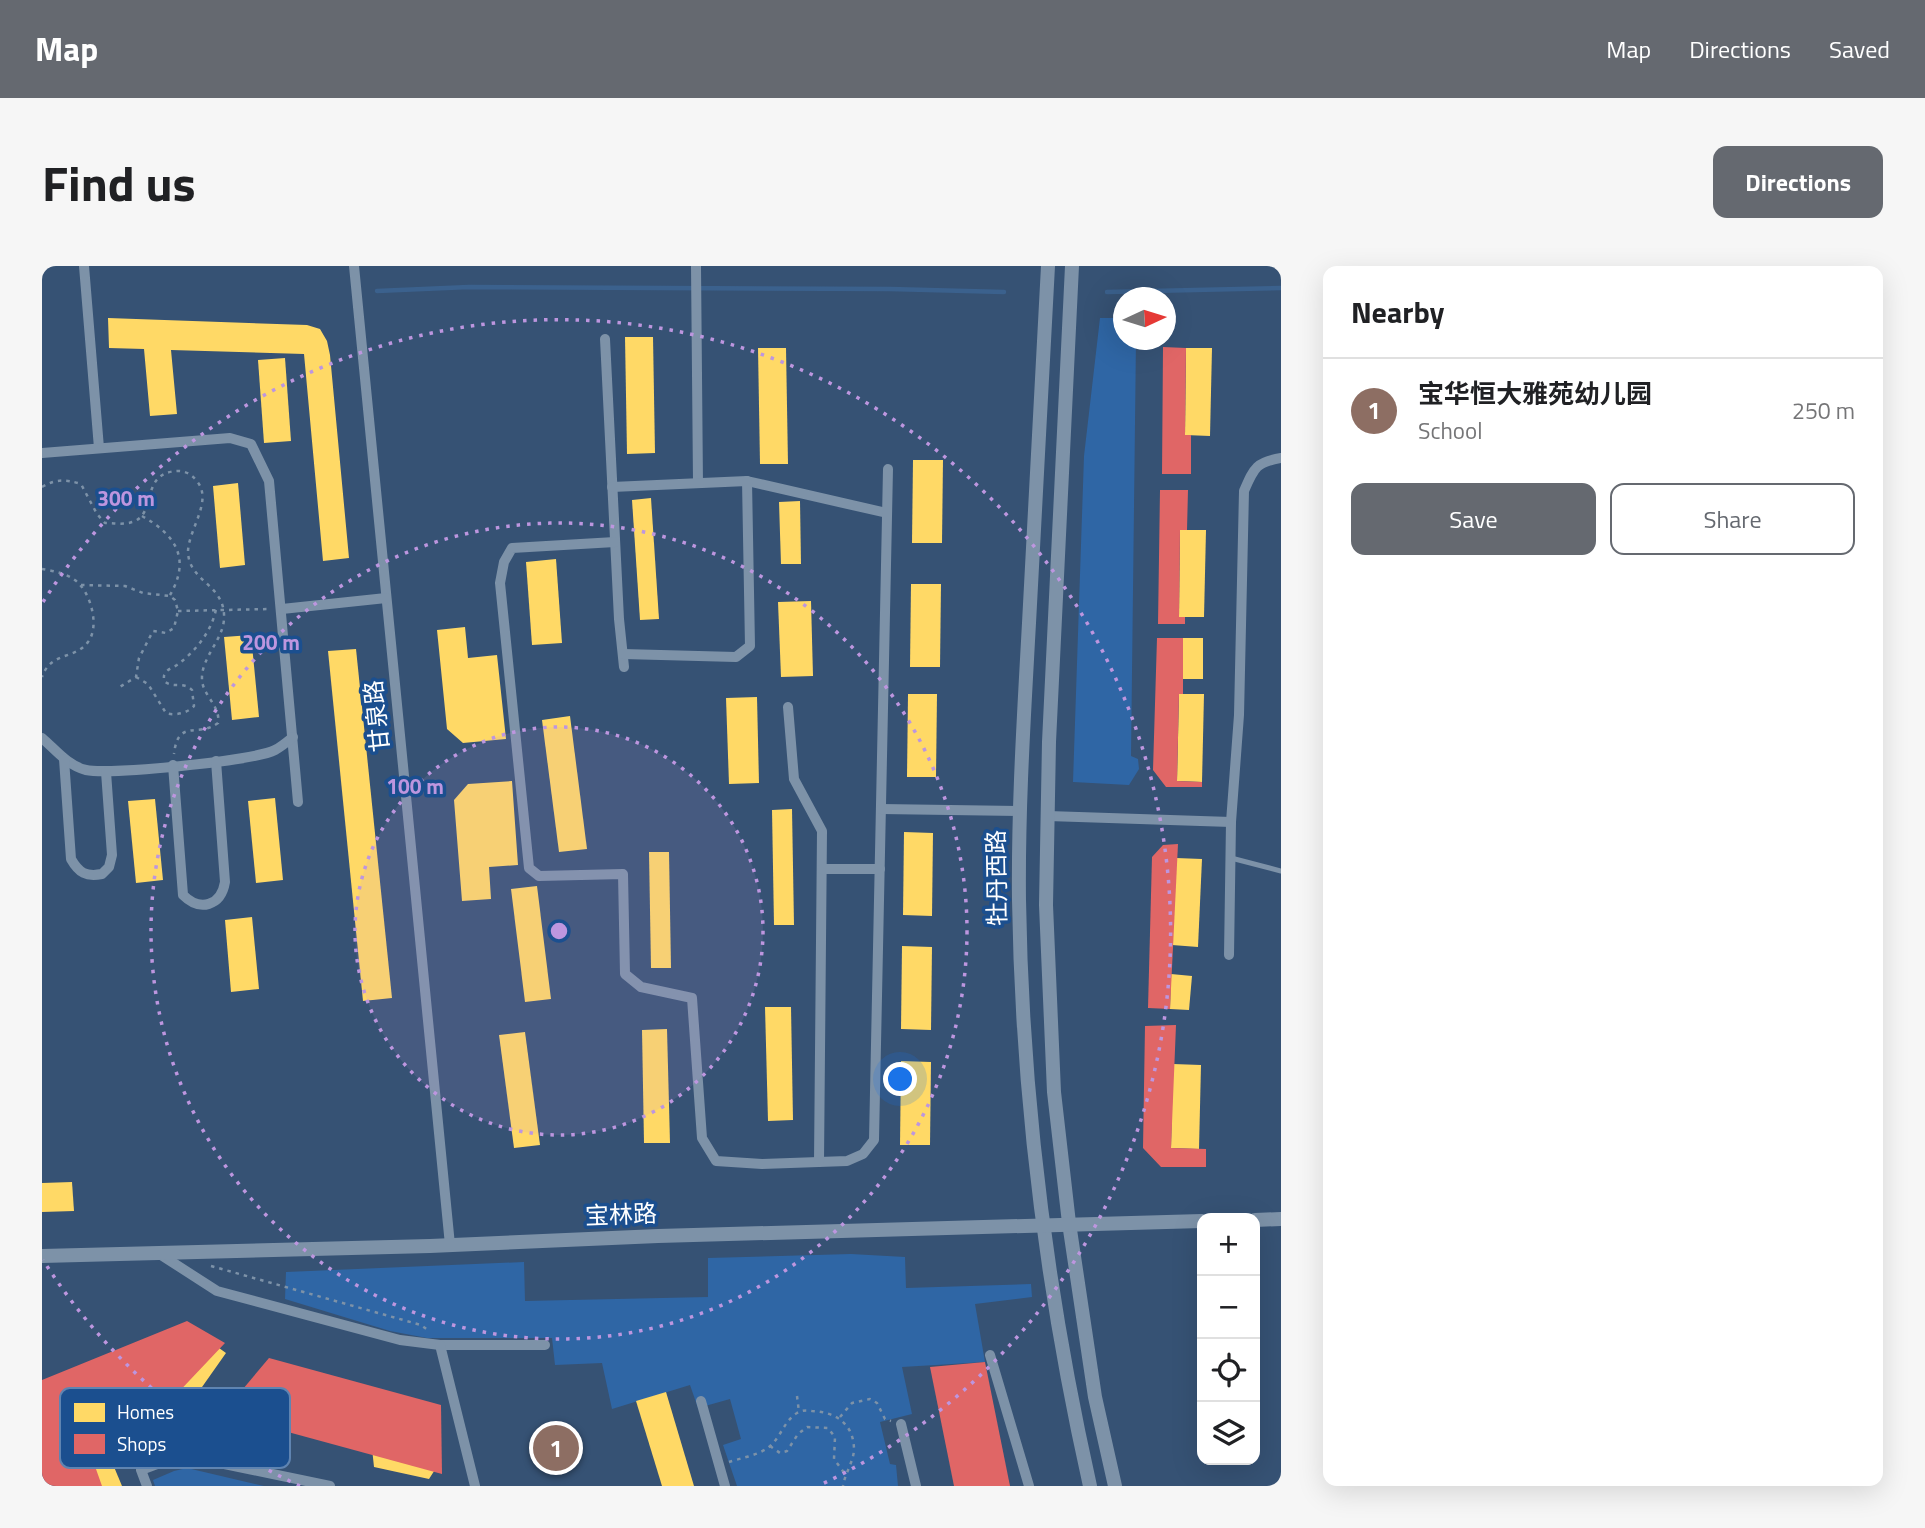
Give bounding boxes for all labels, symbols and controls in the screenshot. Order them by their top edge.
text: Map [35,24,98,74]
text: Map [1606,31,1651,67]
text: Directions [1689,31,1791,67]
text: Saved [1829,31,1890,67]
text: Find us [42,145,196,220]
button: Directions [1713,146,1883,218]
north arrow [1113,287,1176,350]
text: Nearby [1351,289,1444,335]
text: 宝华恒大雅苑幼儿园 [1418,374,1652,413]
text: 1 [1368,393,1380,428]
text: 250 m [1792,393,1855,428]
text: School [1418,413,1482,448]
text: 300 m [97,482,155,514]
button: Save [1351,483,1596,555]
button: Share [1610,483,1855,555]
text: 200 m [242,626,300,658]
street label: 甘泉路 [354,678,398,754]
text: 100 m [386,770,444,802]
street label: 牡丹西路 [977,830,1015,926]
centre of rings [547,919,571,943]
your location [883,1062,917,1096]
street label: 宝林路 [584,1195,658,1233]
map controls [1197,1213,1260,1465]
button: + [1197,1213,1260,1276]
button: − [1197,1276,1260,1339]
button: locate [1197,1339,1260,1402]
legend [60,1388,290,1468]
text: Homes [117,1397,174,1426]
button: layers [1197,1402,1260,1465]
pin: 1 [533,1422,579,1474]
text: Shops [117,1429,167,1458]

